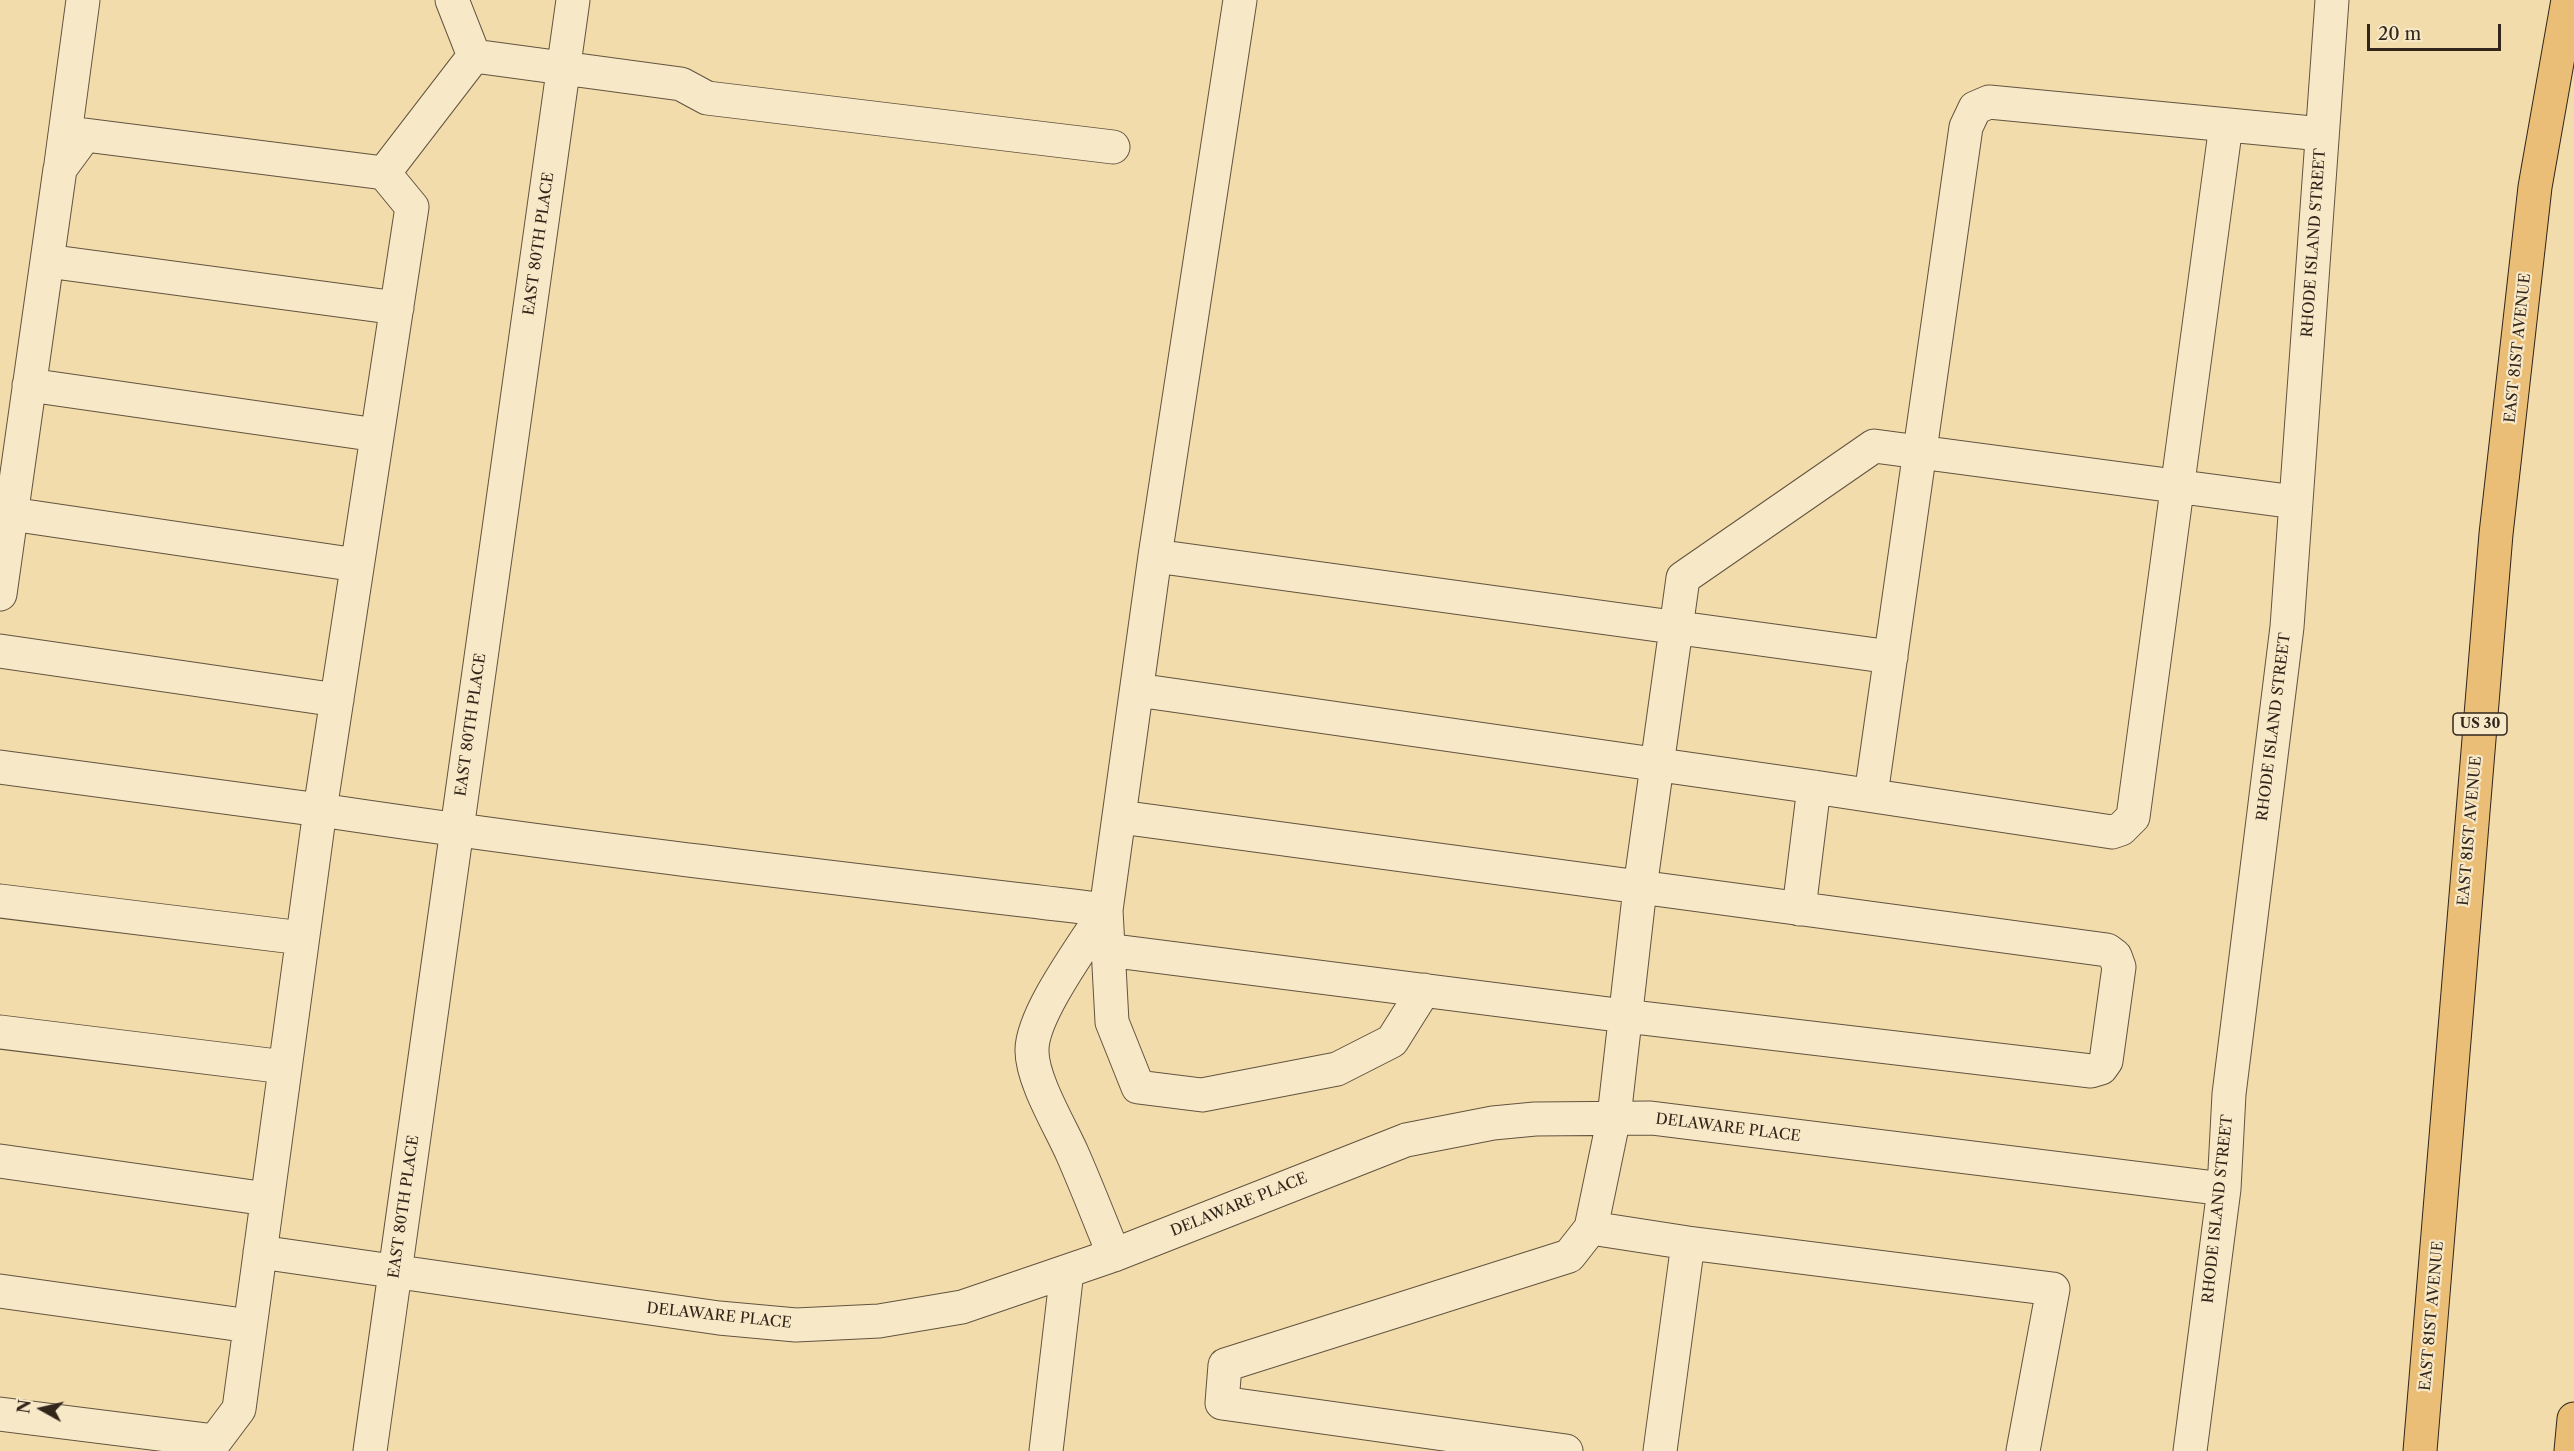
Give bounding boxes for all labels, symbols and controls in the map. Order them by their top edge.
scale bar [2370,12,2504,50]
text: 20 m [2378,23,2421,45]
street label: RHODE ISLAND STREET [2298,148,2330,338]
street label: EAST 80TH PLACE [520,171,558,317]
street label: EAST 81ST AVENUE [2501,272,2535,424]
street label: RHODE ISLAND STREET [2254,632,2294,822]
street label: EAST 80TH PLACE [452,652,490,798]
road number: US 30 [2453,713,2507,735]
street label: EAST 81ST AVENUE [2454,755,2486,907]
street label: DELAWARE PLACE [1654,1110,1802,1146]
street label: RHODE ISLAND STREET [2199,1114,2237,1304]
street label: EAST 80TH PLACE [385,1134,423,1280]
street label: DELAWARE PLACE [1168,1169,1310,1241]
street label: EAST 81ST AVENUE [2416,1240,2448,1392]
street label: DELAWARE PLACE [645,1299,793,1333]
north arrow [12,1379,72,1439]
text: N [13,1398,35,1415]

